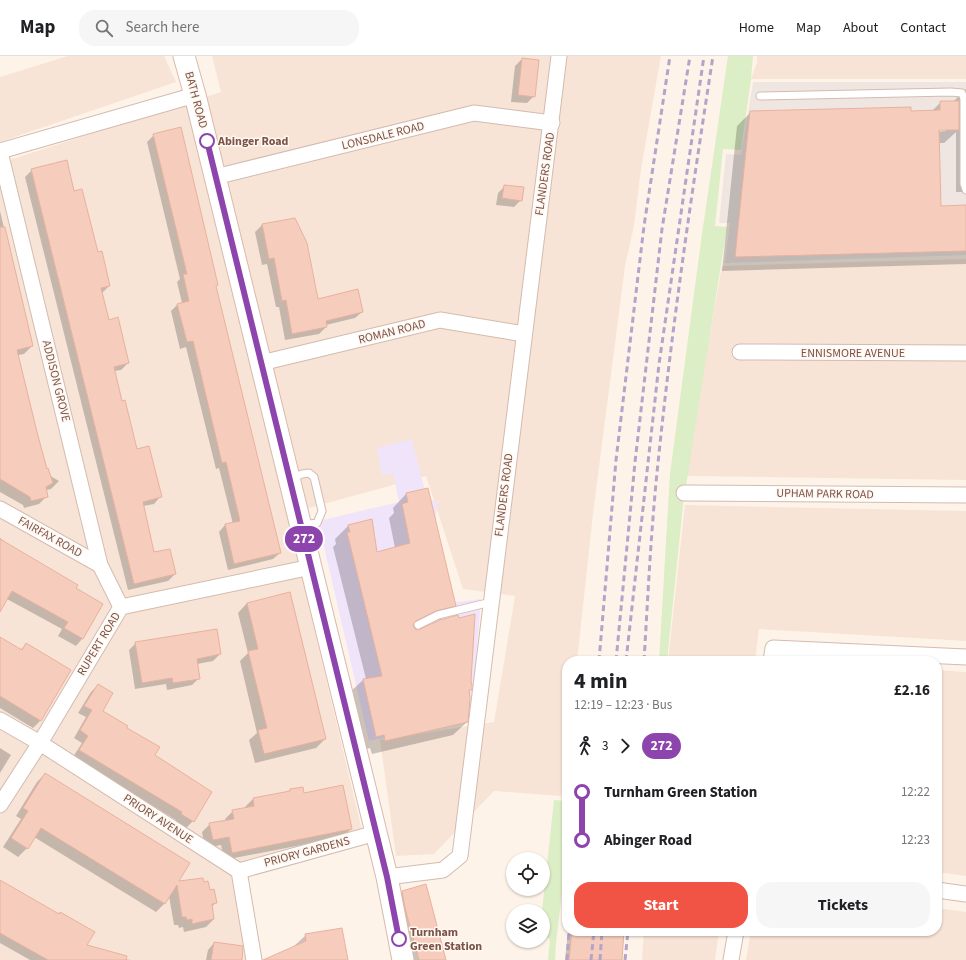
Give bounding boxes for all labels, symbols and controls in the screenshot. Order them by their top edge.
search box [79,10,359,46]
text: Map [20,14,55,41]
icon: search [93,17,115,39]
text: Search here [125,17,199,38]
text: Home [739,18,774,38]
text: Map [796,18,821,38]
text: About [843,18,878,38]
text: Contact [900,18,946,38]
street label: BATH ROAD [180,70,212,130]
street label: LONSDALE ROAD [340,118,426,154]
street label: FLANDERS ROAD [531,131,559,217]
marker: Abinger Road [199,133,215,149]
place label: Abinger Road [217,133,289,150]
street label: ROMAN ROAD [357,315,427,349]
street label: ADDISON GROVE [38,338,74,424]
street label: ENNISMORE AVENUE [801,345,905,362]
street label: FLANDERS ROAD [490,452,518,538]
street label: UPHAM PARK ROAD [776,485,874,503]
street label: FAIRFAX ROAD [15,512,85,562]
line badge: 272 [281,526,327,552]
text: 272 [293,529,315,549]
street label: RUPERT ROAD [73,609,125,679]
text: 4 min [574,665,628,697]
text: £2.16 [894,680,930,701]
text: 12:19 – 12:23 · Bus [574,696,672,714]
icon: walk [574,735,596,757]
icon: forward [614,735,636,757]
text: 272 [650,736,673,756]
text: 3 [602,737,608,755]
text: Turnham Green Station [604,782,757,803]
text: 12:22 [901,783,930,801]
street label: PRIORY AVENUE [120,790,196,848]
text: Abinger Road [604,830,692,851]
text: 12:23 [901,831,930,849]
street label: PRIORY GARDENS [262,832,352,872]
map controls [506,852,550,948]
button: locate [506,852,550,896]
button: Start [574,882,748,928]
button: Tickets [756,882,930,928]
button: layers [506,904,550,948]
place label: Turnham Green Station [410,924,482,955]
marker: Turnham Green Station [391,931,407,947]

